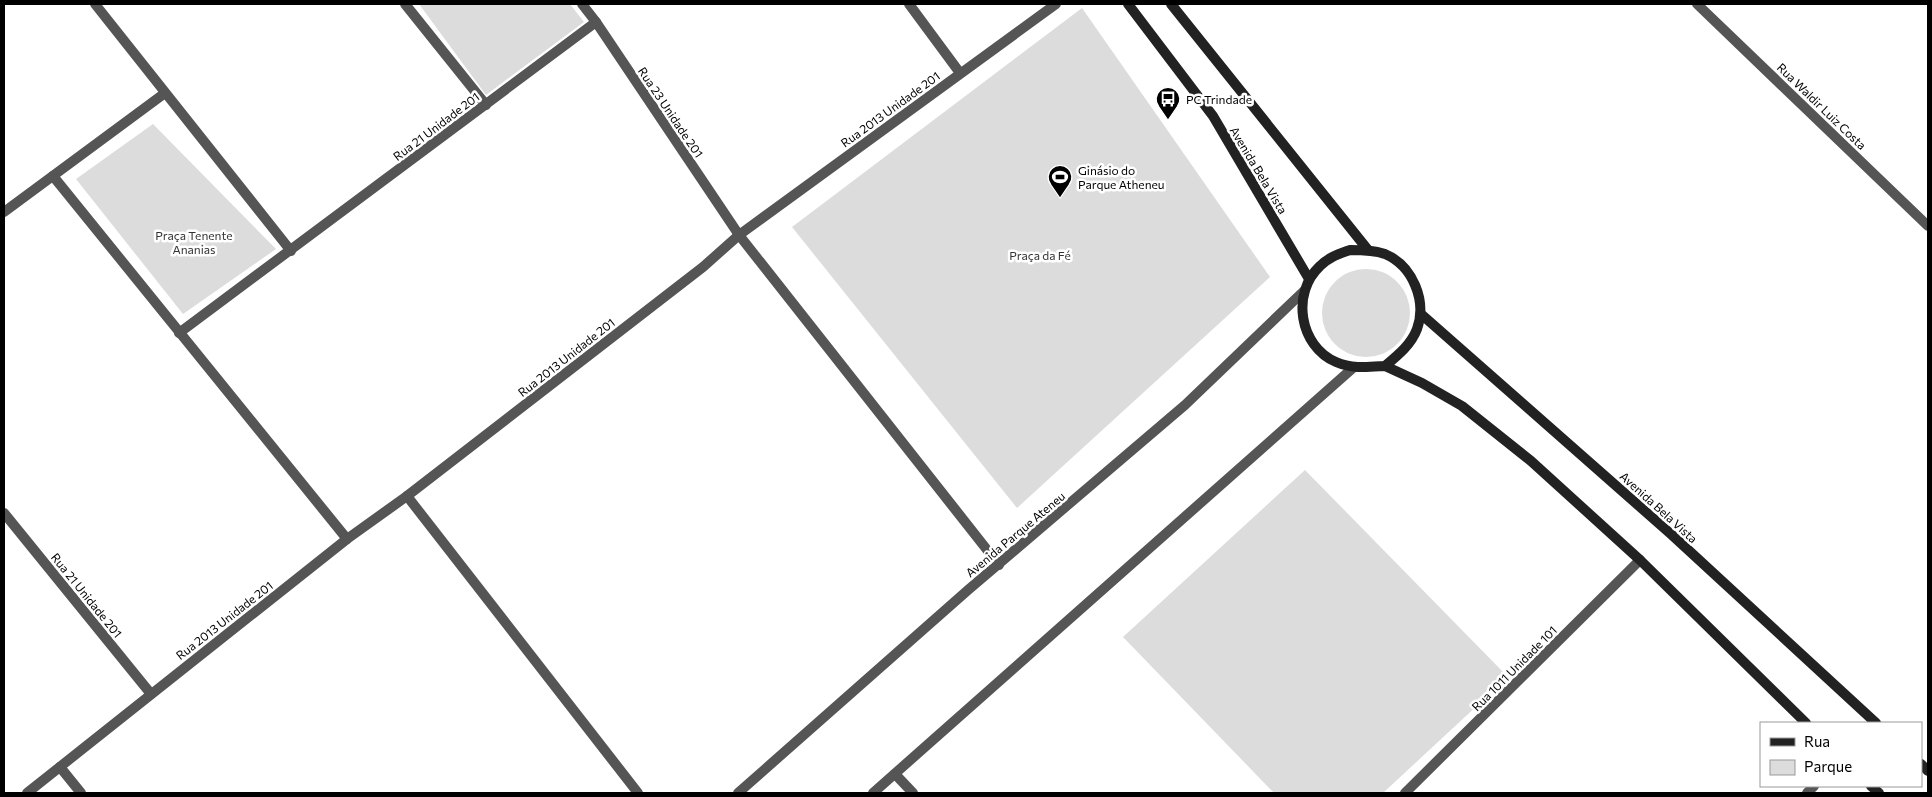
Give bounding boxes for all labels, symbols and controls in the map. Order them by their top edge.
street label: Rua Waldir Luiz Costa [1775,60,1869,152]
street label: Rua 23 Unidade 201 [636,64,706,160]
street label: Rua 2013 Unidade 201 [838,68,942,150]
bus stop icon: PC Trindade [1155,86,1181,120]
street label: Rua 21 Unidade 201 [390,89,482,163]
place label: PC Trindade [1186,92,1252,106]
street label: Avenida Bela Vista [1227,124,1291,216]
place label: Ginásio do Parque Atheneu [1078,163,1165,191]
sports icon: Ginásio do Parque Atheneu [1047,164,1073,198]
park label: Praça Tenente Ananias [155,228,233,256]
park label: Praça da Fé [1009,248,1071,262]
street label: Rua 2013 Unidade 201 [515,315,617,399]
street label: Avenida Bela Vista [1617,469,1701,545]
street label: Avenida Parque Ateneu [963,488,1067,580]
street label: Rua 21 Unidade 201 [49,550,125,640]
street label: Rua 2013 Unidade 201 [173,578,275,662]
street label: Rua 1011 Unidade 101 [1469,623,1559,713]
legend [1760,722,1922,787]
text: Rua [1804,732,1830,750]
text: Parque [1804,757,1852,775]

